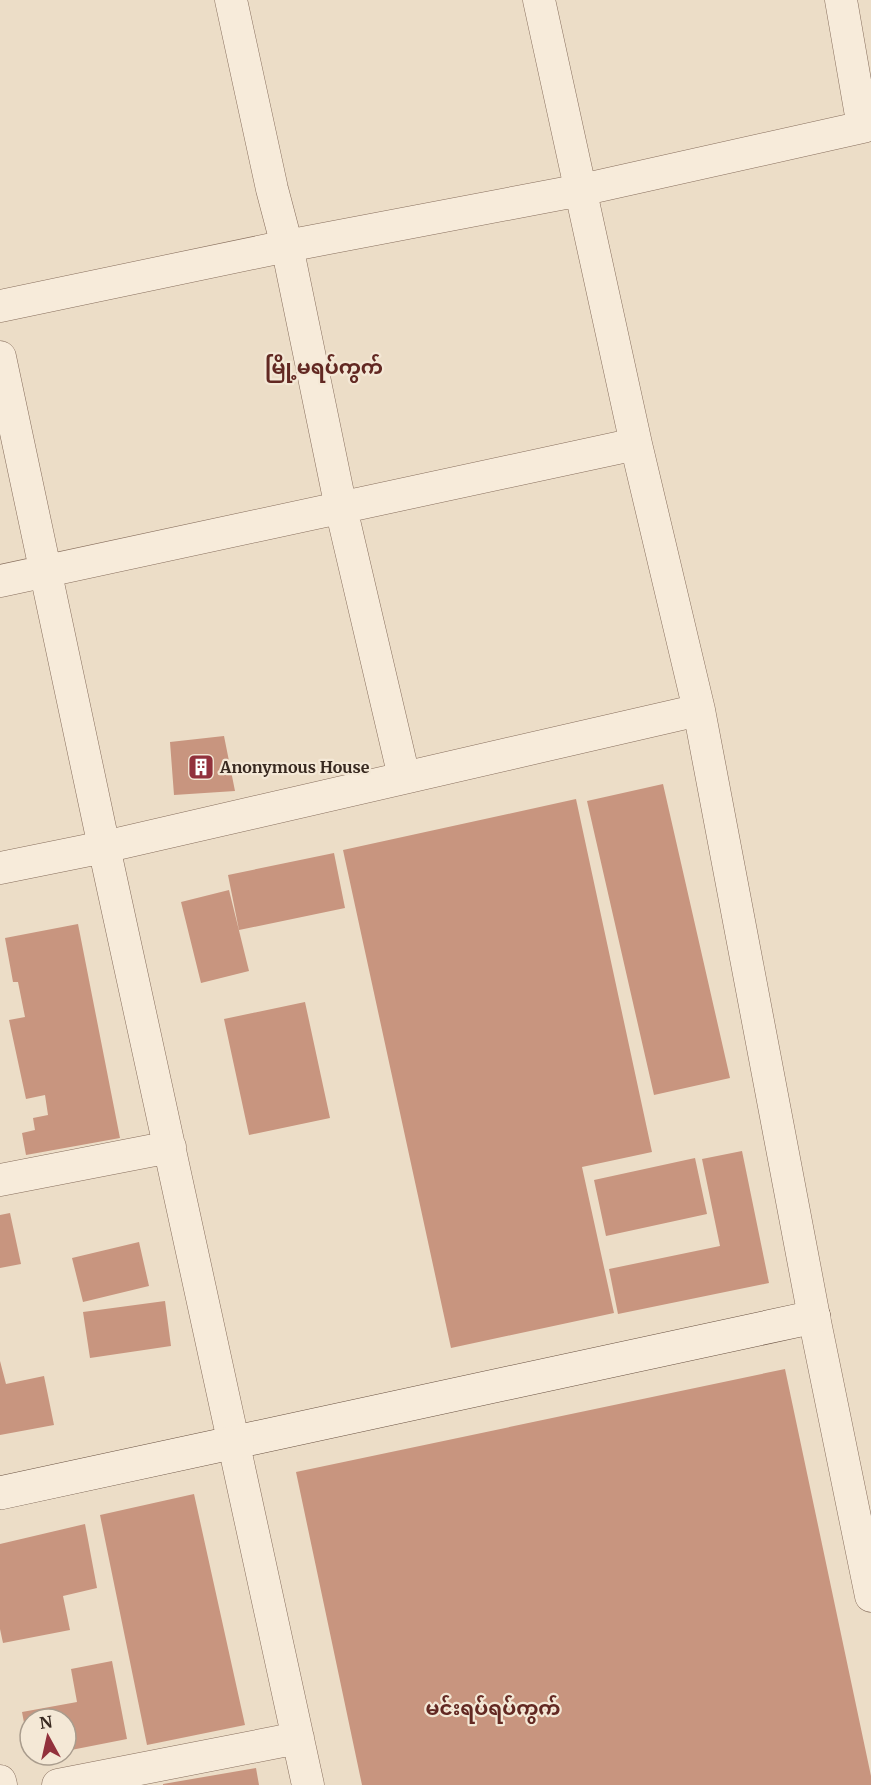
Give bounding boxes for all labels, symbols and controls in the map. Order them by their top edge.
district label: မြို့မရပ်ကွက် [265,354,383,383]
building icon: Anonymous House [186,752,216,782]
place label: Anonymous House [219,757,370,777]
district label: မင်းရပ်ရပ်ကွက် [425,1695,561,1724]
north arrow [18,1707,78,1767]
text: N [38,1711,54,1733]

